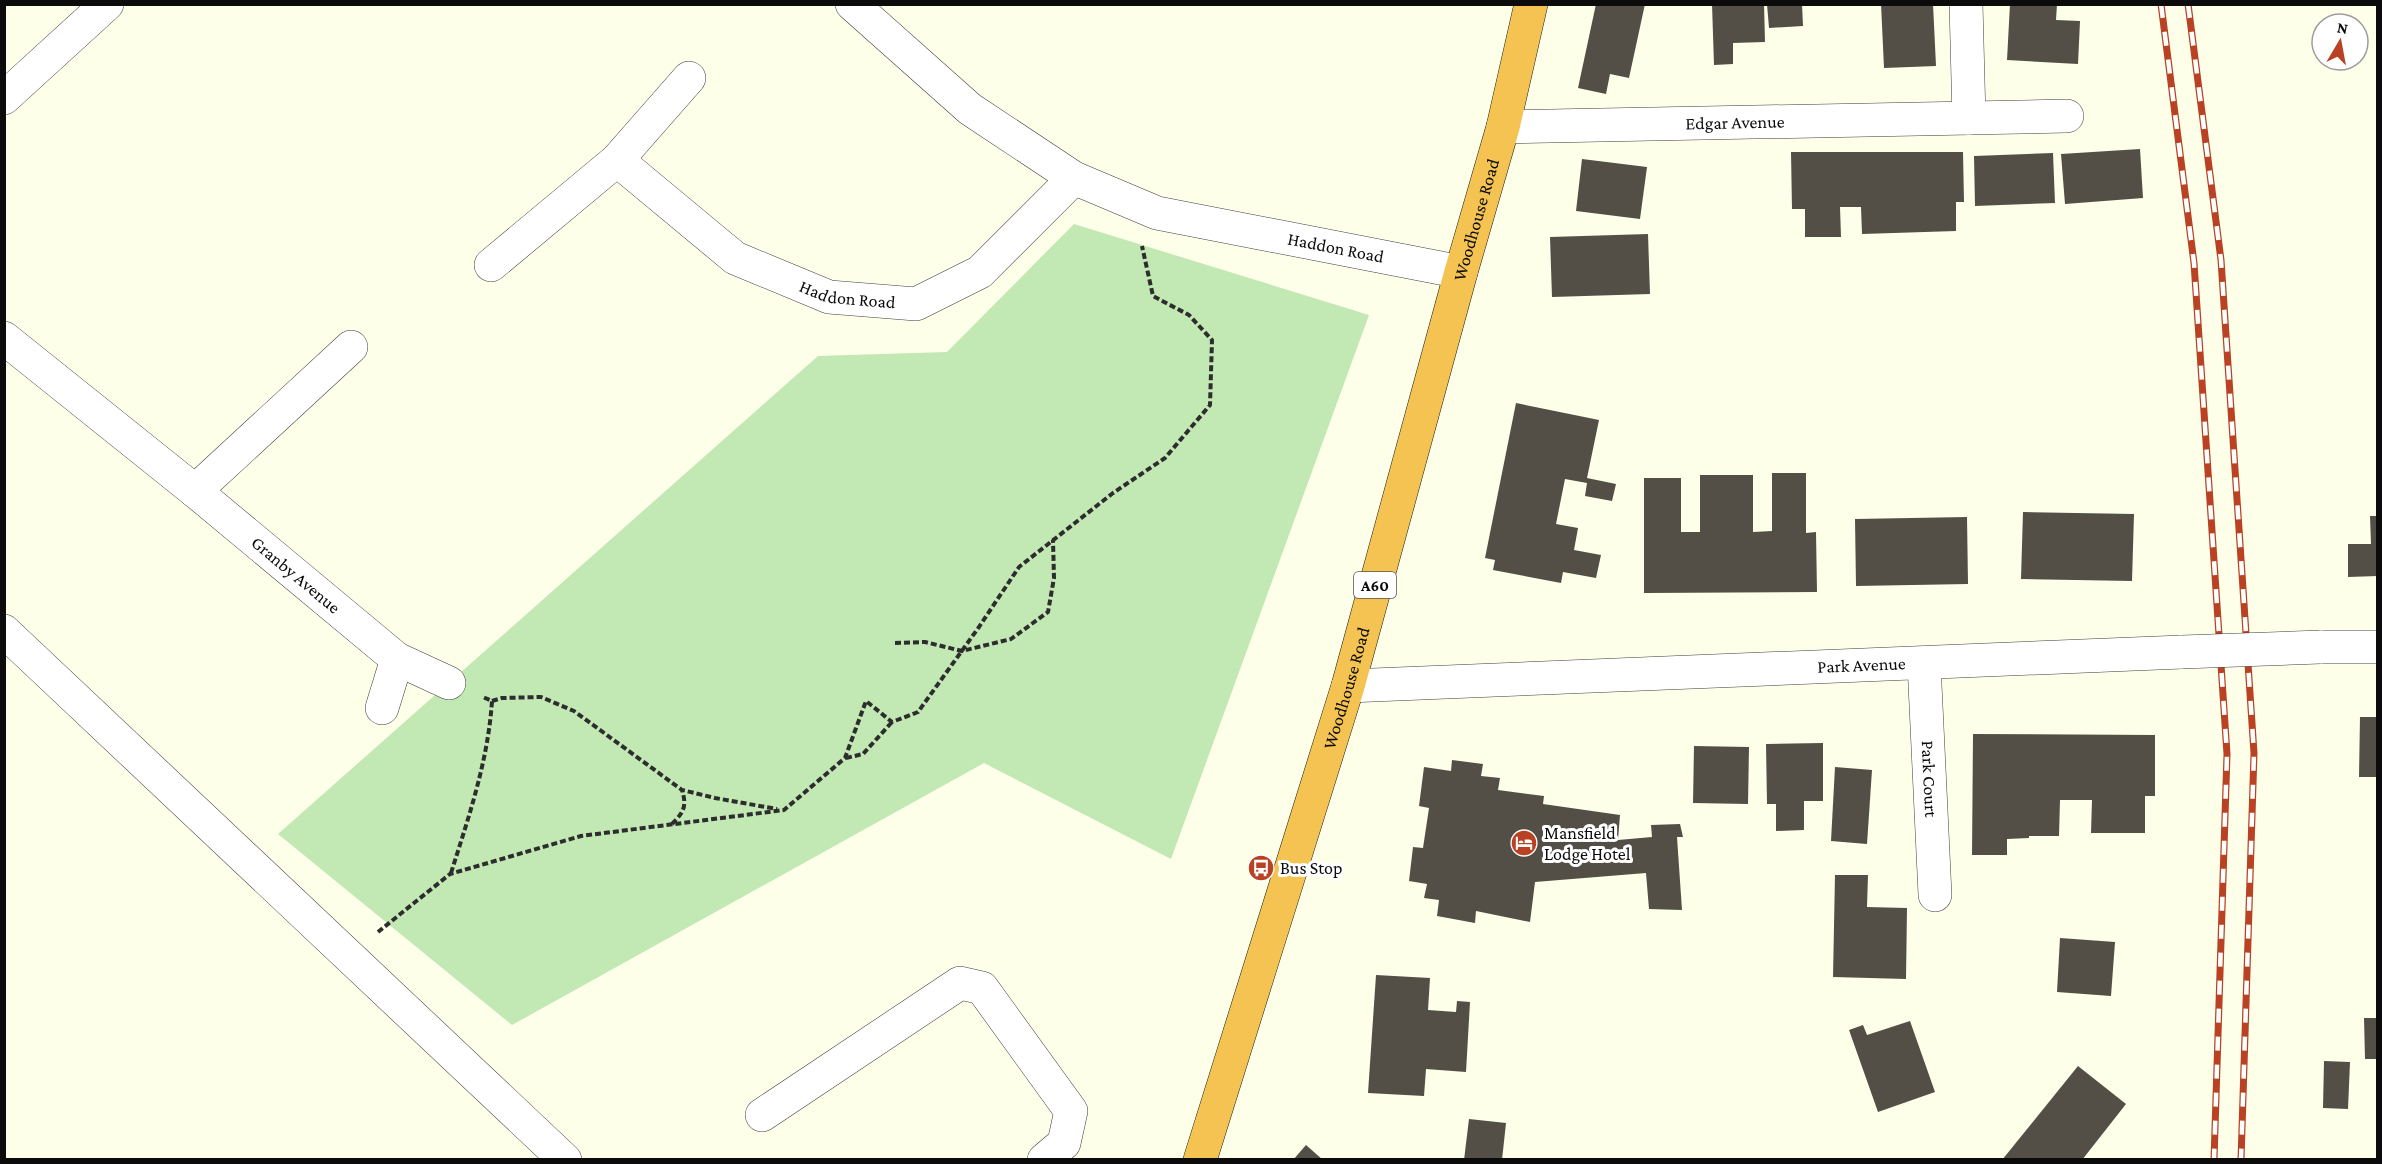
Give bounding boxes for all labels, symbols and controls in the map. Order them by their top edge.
north arrow [2310,12,2370,72]
text: N [2336,18,2349,37]
street label: Edgar Avenue [1685,112,1785,133]
street label: Woodhouse Road [1449,156,1503,283]
street label: Haddon Road [1286,229,1386,267]
street label: Haddon Road [797,276,897,312]
street label: Granby Avenue [247,532,344,618]
road number: A60 [1354,572,1396,598]
street label: Woodhouse Road [1319,624,1374,752]
street label: Park Avenue [1817,653,1906,677]
street label: Park Court [1918,740,1941,819]
place label: Mansfield Lodge Hotel [1544,823,1631,864]
hotel icon: Mansfield Lodge Hotel [1509,828,1539,858]
bus stop icon: Bus Stop [1246,853,1276,883]
place label: Bus Stop [1280,858,1342,878]

